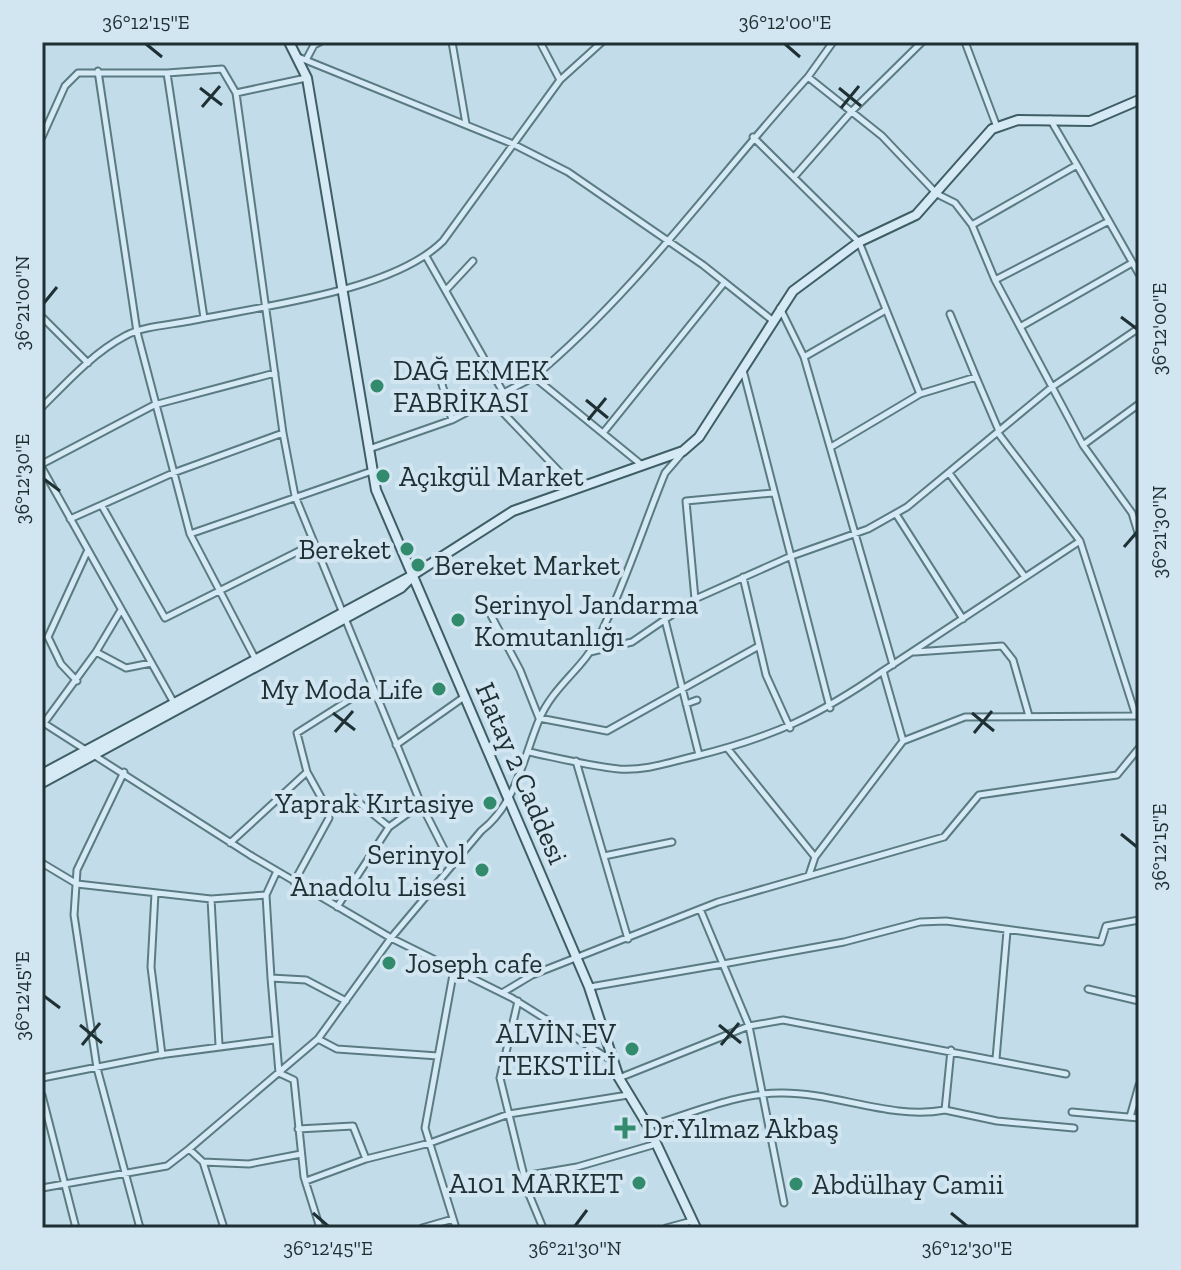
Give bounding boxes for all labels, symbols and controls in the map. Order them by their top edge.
text: 36°12'15"E [102,10,190,34]
text: 36°12'00"E [739,10,831,34]
text: 36°21'00"N [10,255,34,350]
text: 36°12'00"E [1147,283,1171,375]
place label: DAĞ EKMEK FABRİKASI [393,354,549,419]
marker: DAĞ EKMEK FABRİKASI [368,377,386,395]
text: 36°12'30"E [10,434,34,524]
place label: Açıkgül Market [399,460,584,493]
marker: Açıkgül Market [374,467,392,485]
text: 36°21'30"N [1147,485,1171,579]
place label: Bereket [298,533,392,566]
marker: Bereket [398,540,416,558]
place label: Bereket Market [434,549,621,582]
marker: Bereket Market [409,556,427,574]
place label: Serinyol Jandarma Komutanlığı [474,588,699,653]
marker: Serinyol Jandarma Komutanlığı [449,611,467,629]
place label: My Moda Life [261,673,423,706]
street label: Hatay 2 Caddesi [468,677,575,869]
marker: My Moda Life [430,680,448,698]
place label: Yaprak Kırtasiye [274,787,474,820]
marker: Yaprak Kırtasiye [481,794,499,812]
text: 36°12'15"E [1147,803,1171,891]
place label: Serinyol Anadolu Lisesi [290,838,466,903]
marker: Serinyol Anadolu Lisesi [473,861,491,879]
place label: Joseph cafe [405,947,542,980]
text: 36°12'45"E [10,951,34,1041]
marker: Joseph cafe [380,954,398,972]
place label: ALVİN EV TEKSTİLİ [496,1017,617,1082]
marker: ALVİN EV TEKSTİLİ [623,1040,641,1058]
place label: Dr.Yılmaz Akbaş [643,1112,839,1145]
marker: Dr.Yılmaz Akbaş [614,1117,636,1139]
place label: A101 MARKET [449,1167,623,1200]
place label: Abdülhay Camii [812,1168,1004,1201]
marker: A101 MARKET [630,1174,648,1192]
marker: Abdülhay Camii [787,1175,805,1193]
text: 36°12'45"E [283,1236,373,1260]
text: 36°21'30"N [528,1236,622,1260]
text: 36°12'30"E [922,1236,1012,1260]

